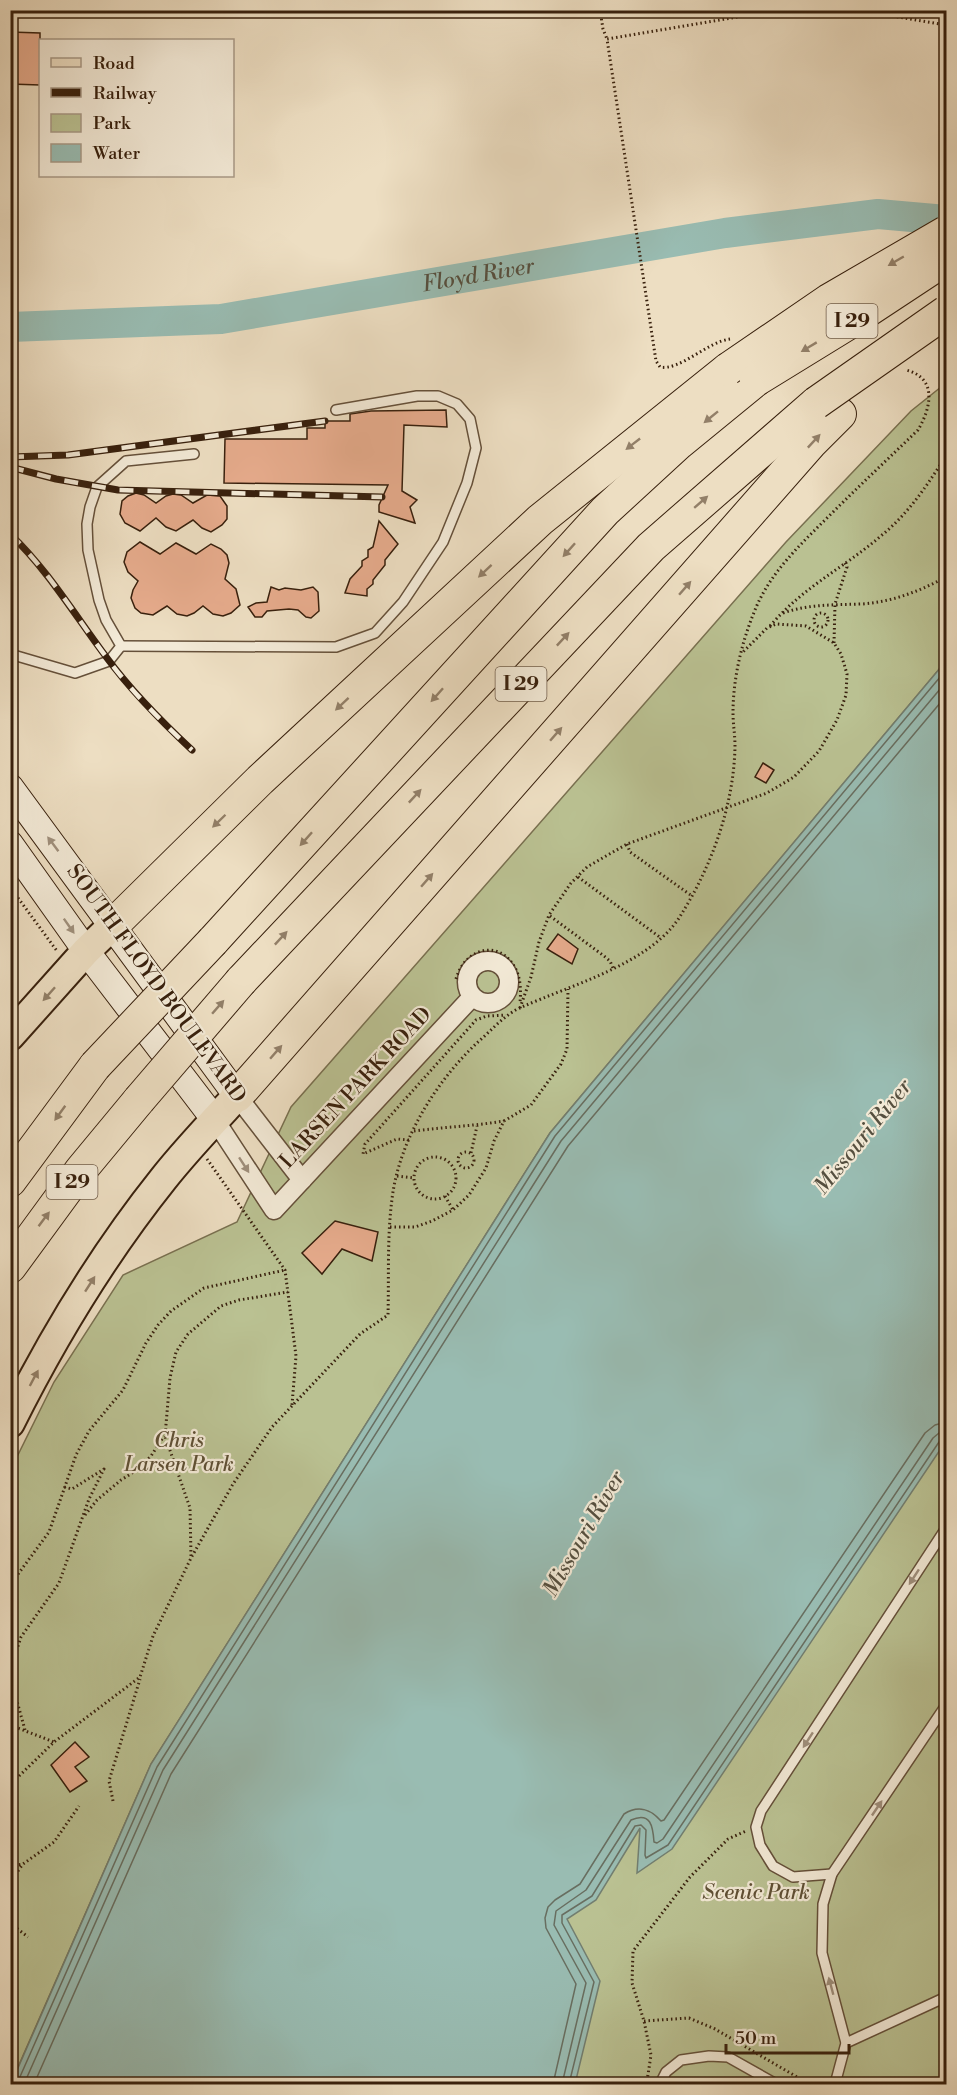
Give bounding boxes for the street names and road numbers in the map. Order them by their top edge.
road number: I 29 [826,304,878,338]
road number: I 29 [496,667,546,701]
street label: SOUTH FLOYD BOULEVARD [61,860,251,1108]
street label: LARSEN PARK ROAD [274,1002,438,1174]
road number: I 29 [46,1165,98,1199]

